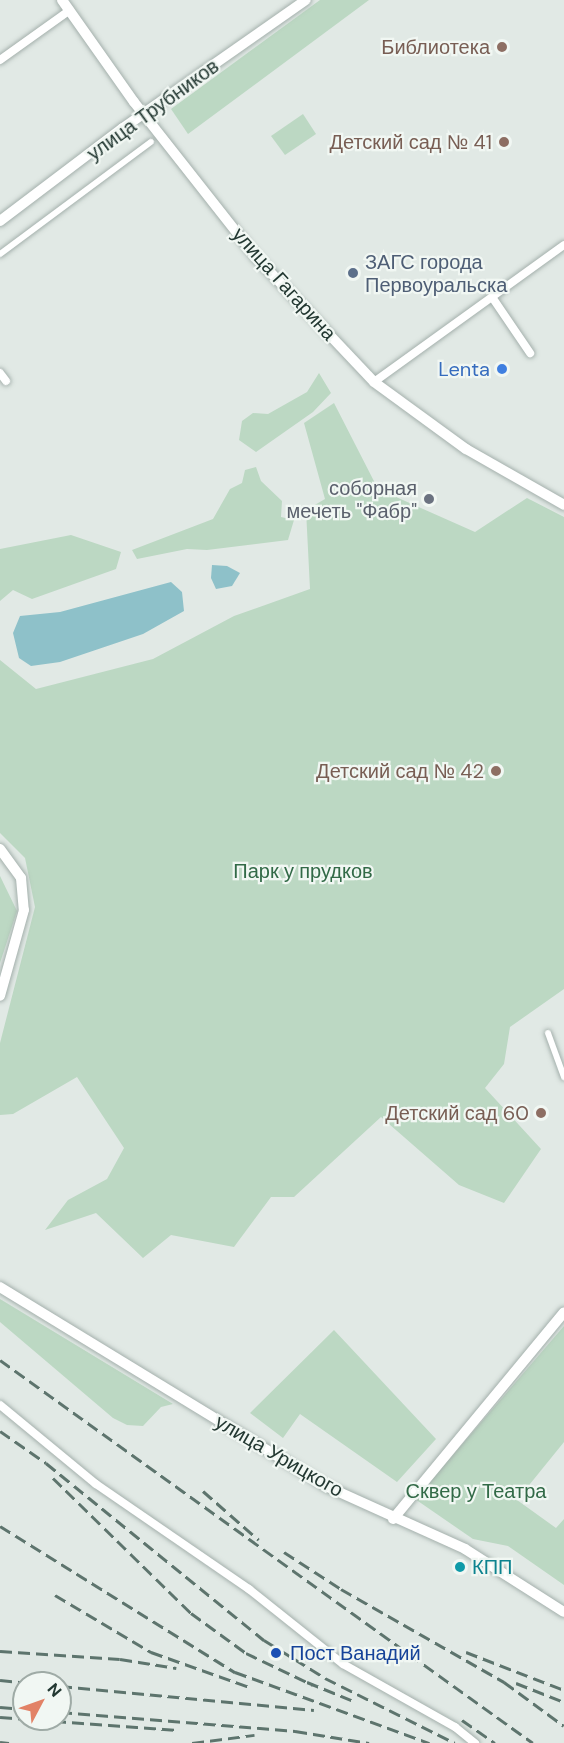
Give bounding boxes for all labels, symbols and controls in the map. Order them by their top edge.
place label: Библиотека [381,35,490,59]
marker: Библиотека [495,40,509,54]
street label: улица Трубников [82,54,224,166]
place label: Детский сад № 41 [329,130,492,154]
marker: Детский сад № 41 [497,135,511,149]
street label: улица Гагарина [227,223,341,345]
place label: ЗАГС города Первоуральска [365,250,507,297]
marker: ЗАГС города Первоуральска [346,266,360,280]
place label: Lenta [438,357,490,381]
marker: Lenta [495,362,509,376]
place label: соборная мечеть "Фабр" [286,476,417,523]
marker: соборная мечеть "Фабр" [422,492,436,506]
place label: Детский сад № 42 [316,759,484,783]
marker: Детский сад № 42 [489,764,503,778]
park label: Парк у прудков [233,859,373,883]
place label: Детский сад 60 [385,1101,529,1125]
marker: Детский сад 60 [534,1106,548,1120]
street label: улица Урицкого [211,1410,347,1502]
park label: Сквер у Театра [406,1479,546,1503]
place label: КПП [472,1555,512,1579]
marker: КПП [453,1560,467,1574]
place label: Пост Ванадий [290,1641,421,1665]
marker: Пост Ванадий [267,1644,285,1662]
north arrow [12,1671,72,1731]
text: N [43,1679,66,1701]

